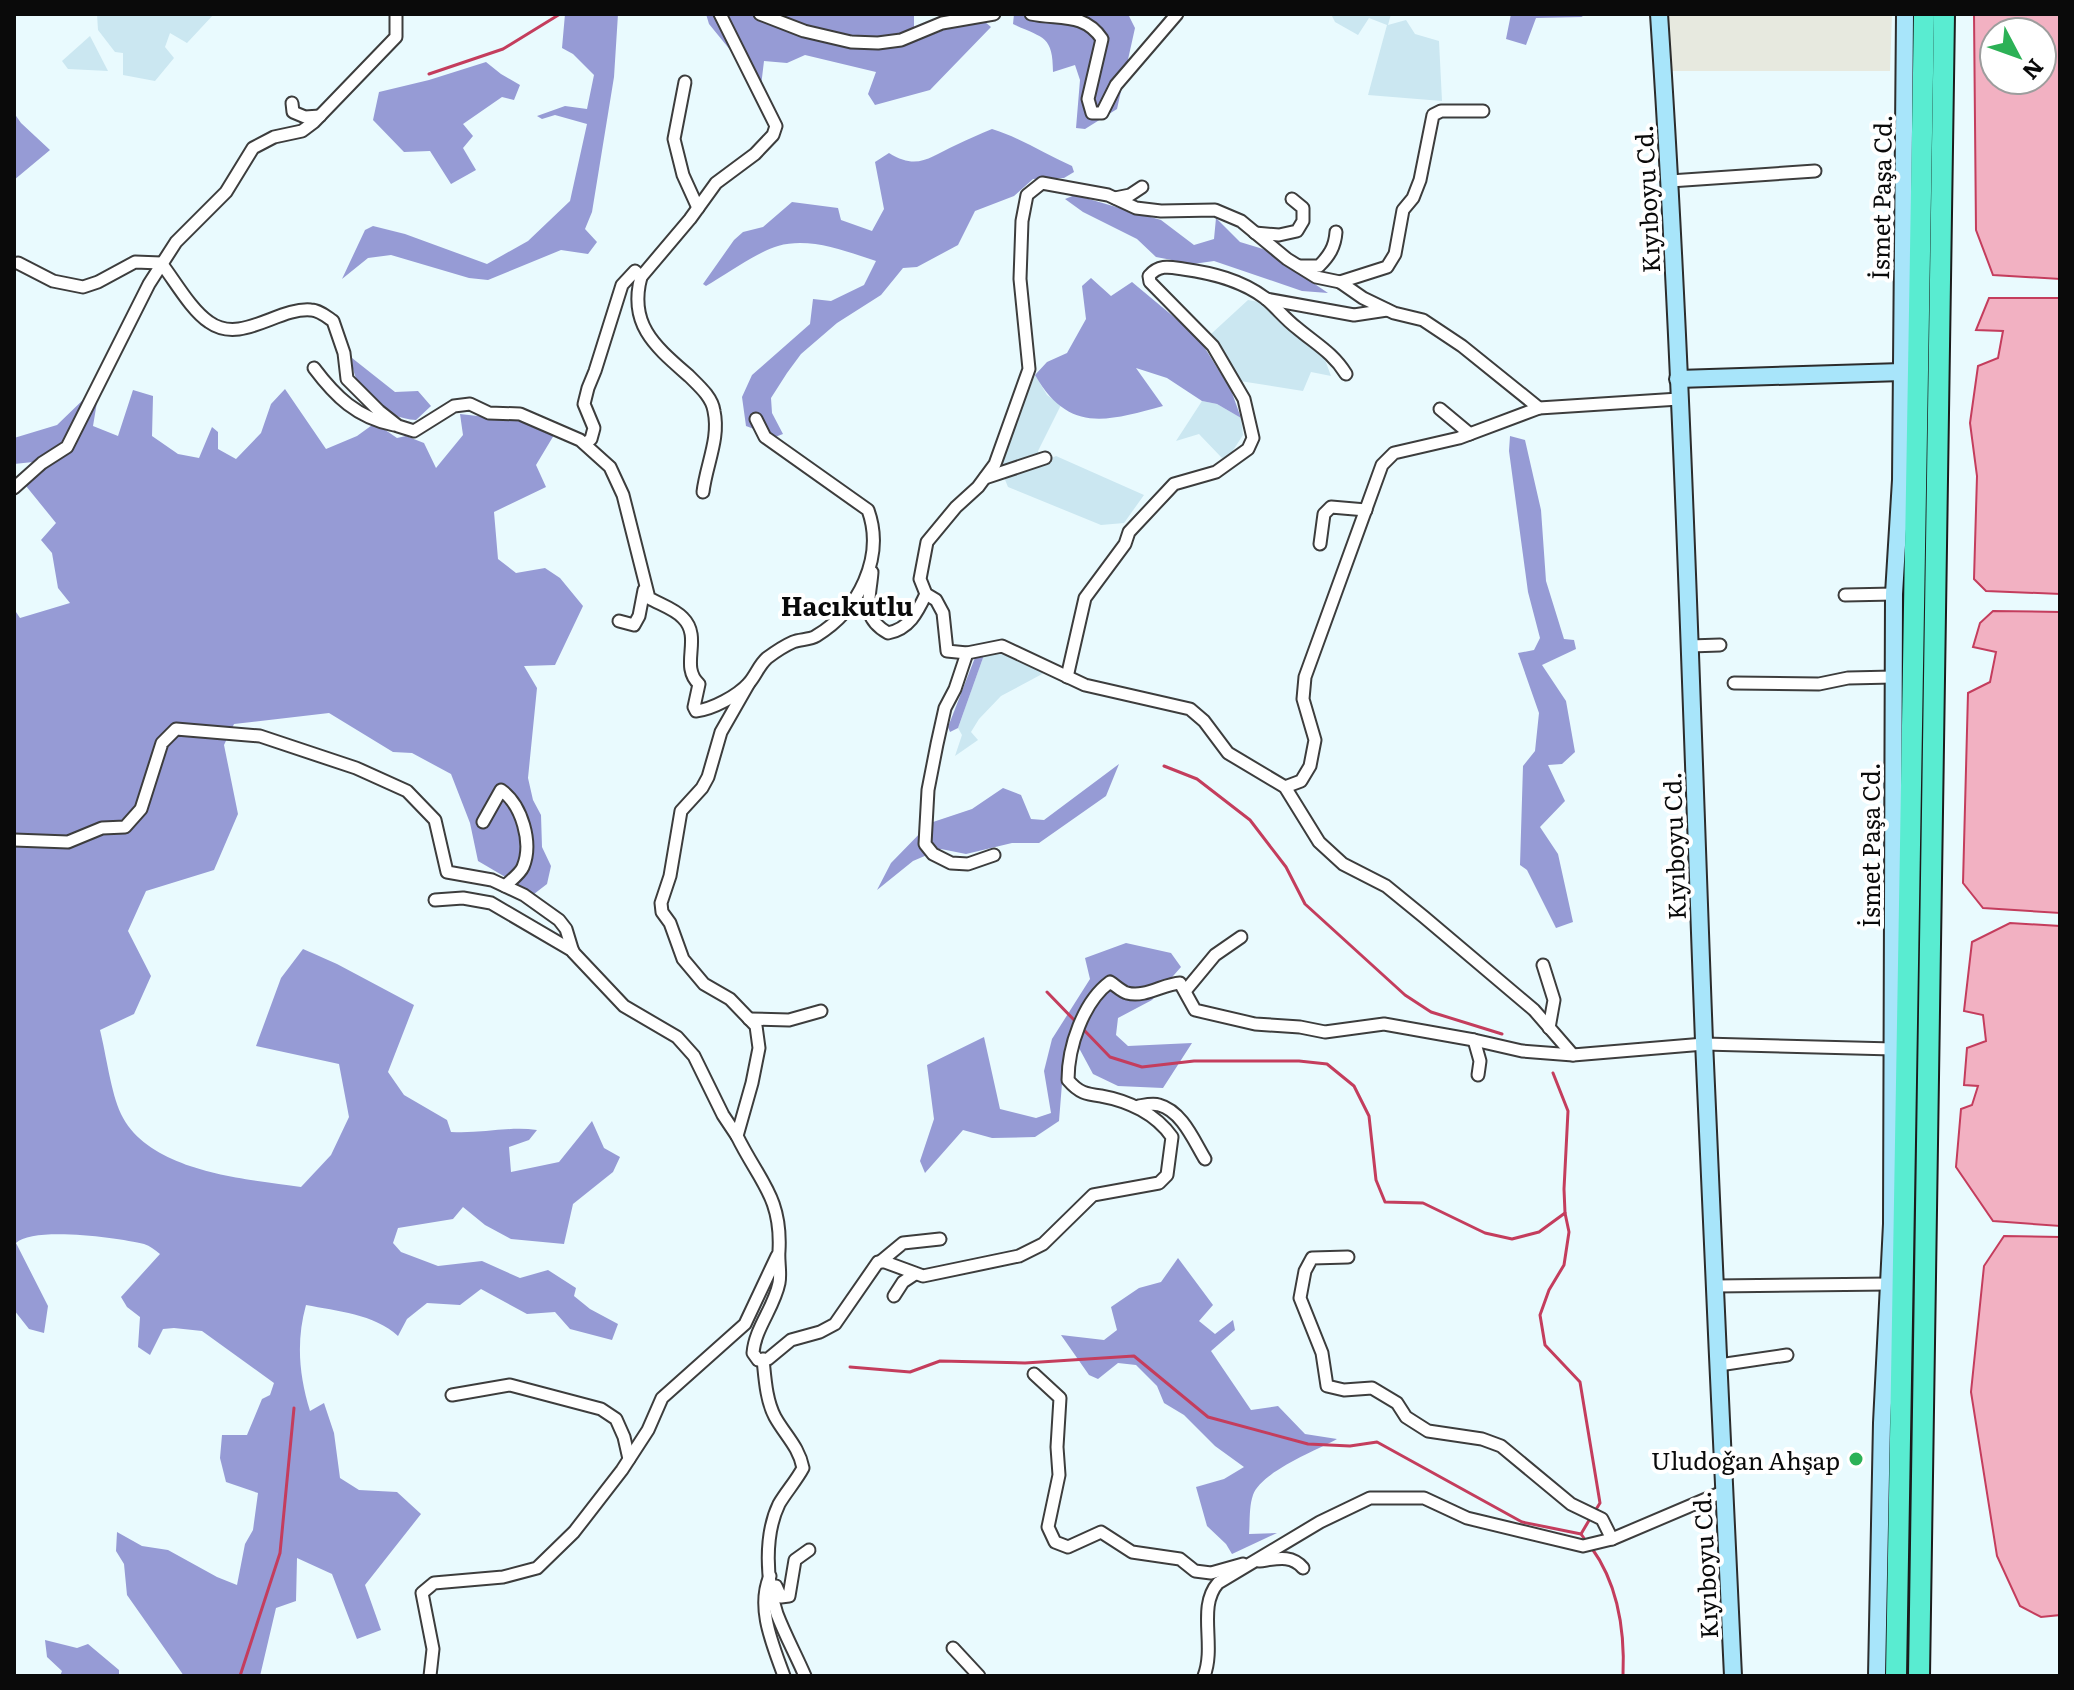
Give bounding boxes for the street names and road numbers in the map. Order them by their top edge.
street label: İsmet Paşa Cd. [1861,114,1899,280]
street label: Kıyıboyu Cd. [1625,124,1667,274]
street label: İsmet Paşa Cd. [1852,762,1887,928]
street label: Kıyıboyu Cd. [1653,771,1693,921]
street label: Kıyıboyu Cd. [1683,1490,1725,1640]

